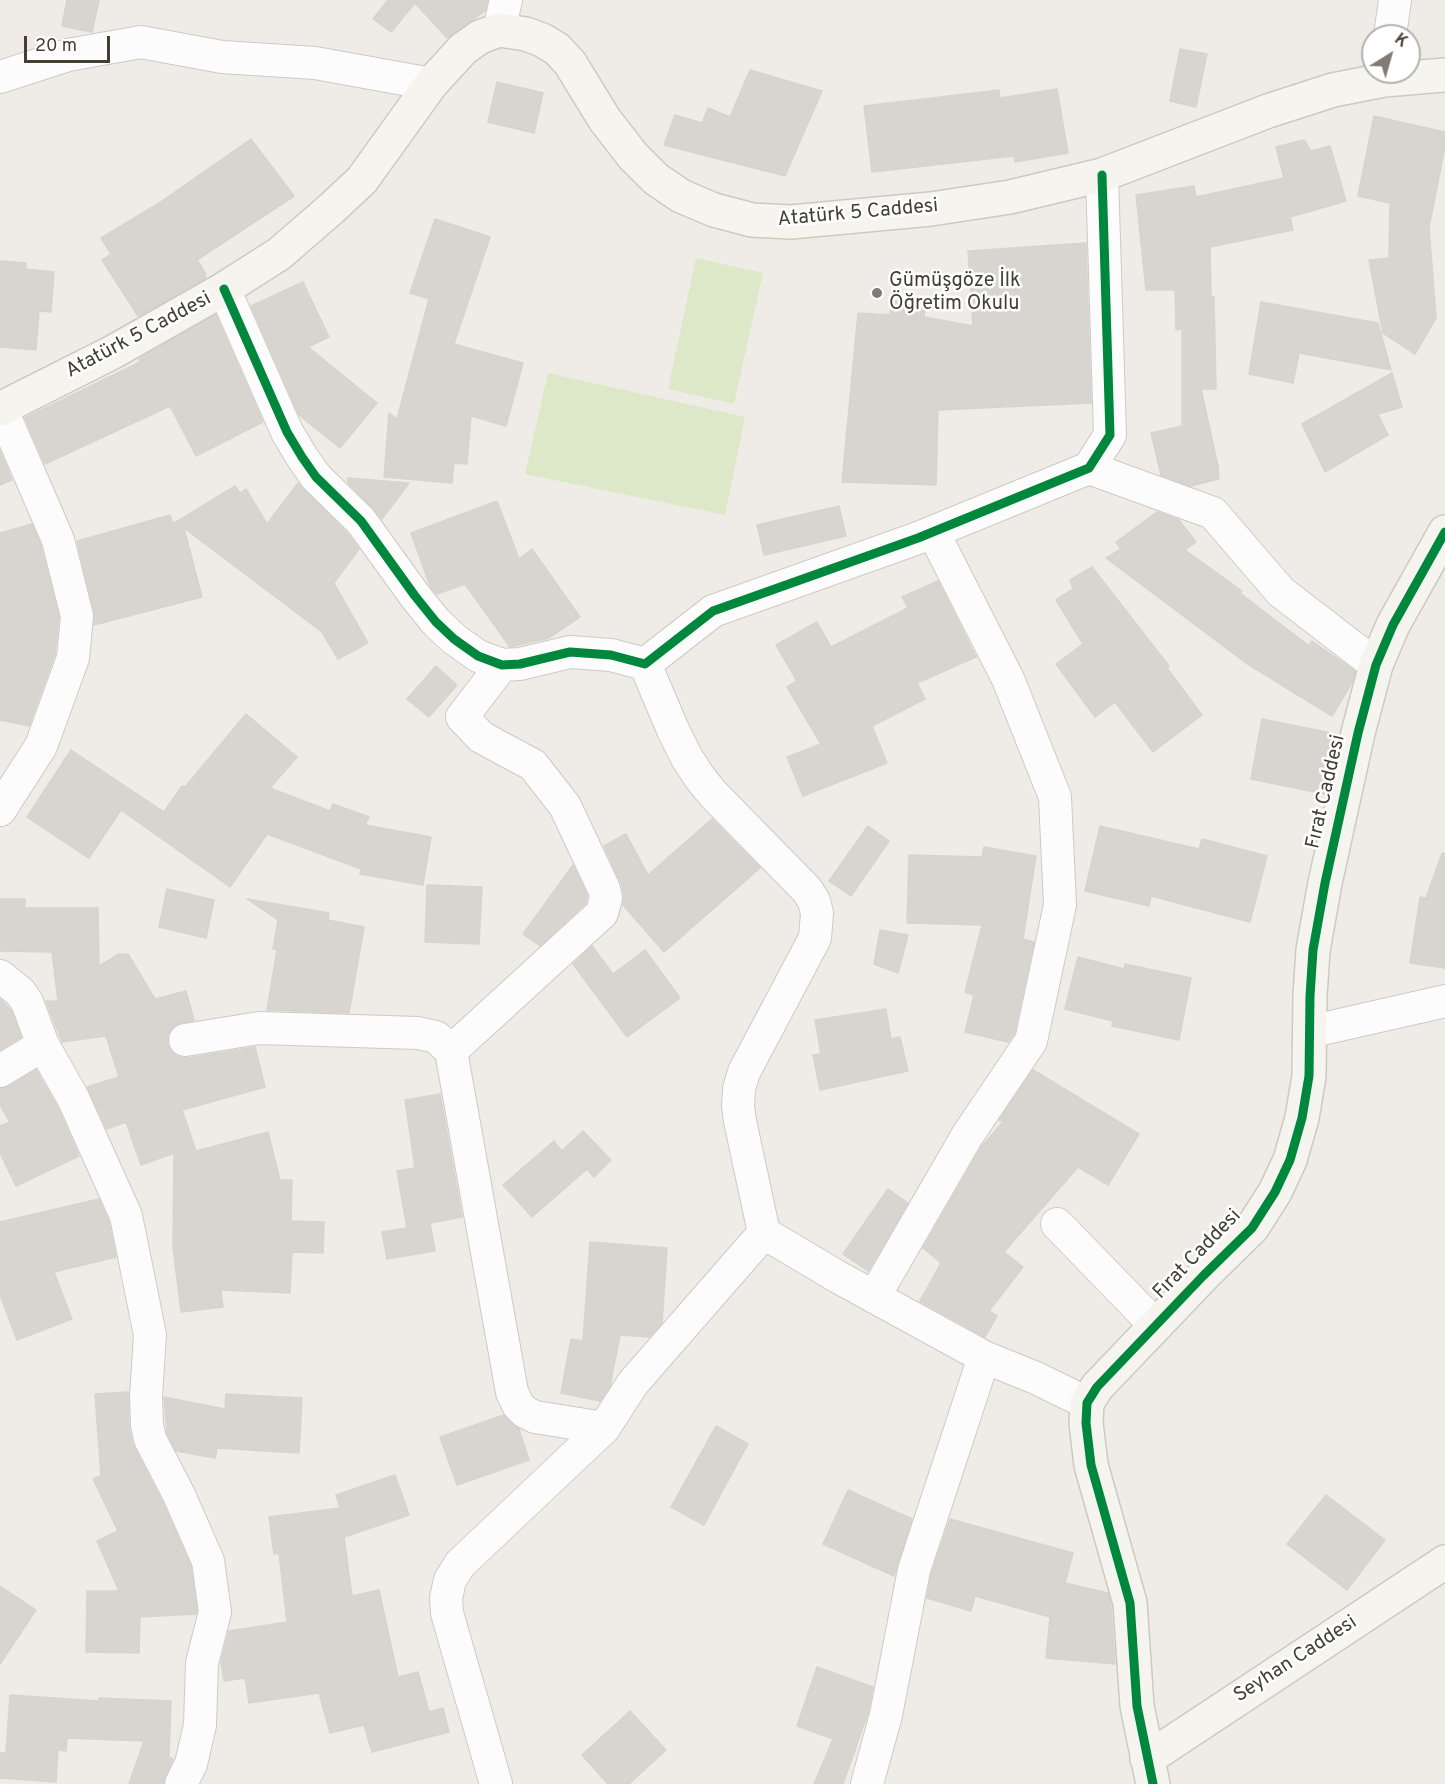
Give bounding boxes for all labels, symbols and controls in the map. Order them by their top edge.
scale bar [27,24,112,62]
north arrow [1361,24,1421,84]
text: K [1390,30,1411,53]
text: 20 m [35,35,77,58]
street label: Atatürk 5 Caddesi [777,195,939,233]
place label: Gümüşgöze İlk Öğretim Okulu [889,270,1021,317]
marker: Gümüşgöze İlk Öğretim Okulu [870,286,884,300]
street label: Atatürk 5 Caddesi [62,288,216,384]
street label: Fırat Caddesi [1302,733,1352,851]
street label: Fırat Caddesi [1149,1205,1247,1305]
street label: Seyhan Caddesi [1230,1611,1362,1709]

